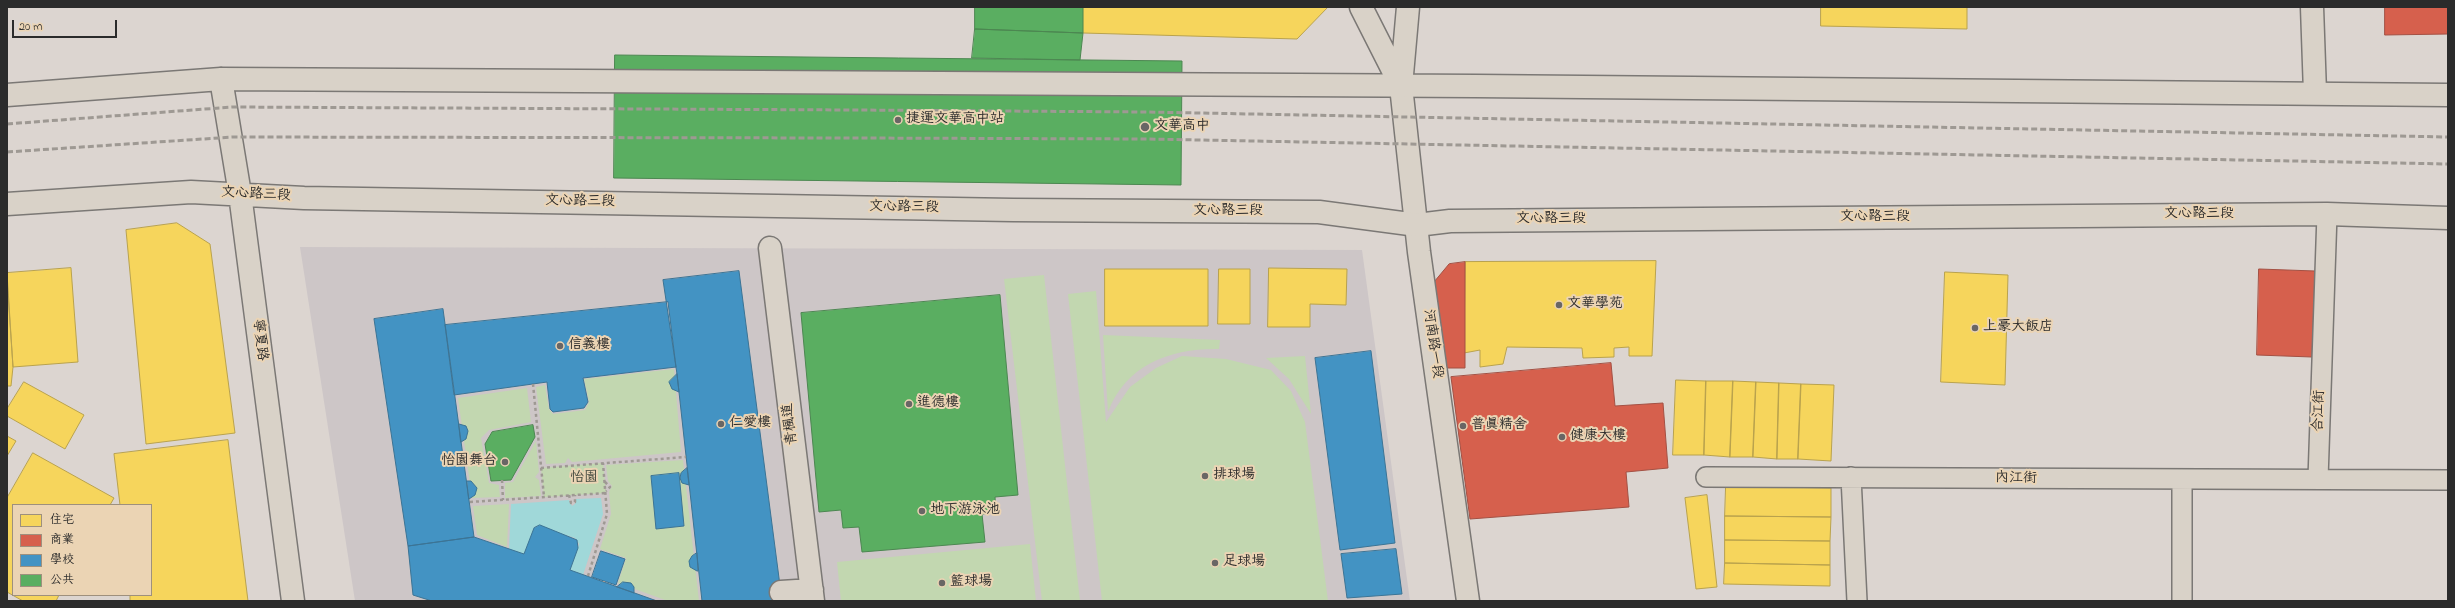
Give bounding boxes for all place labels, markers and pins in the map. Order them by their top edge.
place label: 捷運文華高中站 [906,112,1004,128]
marker: 捷運文華高中站 [893,115,903,125]
place label: 文華高中 [1154,119,1210,135]
marker: 文華高中 [1139,121,1151,133]
place label: 文華學苑 [1567,297,1623,313]
marker: 文華學苑 [1554,300,1564,310]
place label: 上豪大飯店 [1983,320,2053,336]
marker: 上豪大飯店 [1970,323,1980,333]
place label: 信義樓 [568,338,610,354]
marker: 信義樓 [555,341,565,351]
place label: 進德樓 [917,396,959,412]
marker: 進德樓 [904,399,914,409]
place label: 仁愛樓 [729,416,771,432]
place label: 普真精舍 [1471,418,1527,434]
marker: 仁愛樓 [716,419,726,429]
marker: 普真精舍 [1458,421,1468,431]
place label: 健康大樓 [1570,429,1626,445]
marker: 健康大樓 [1557,432,1567,442]
place label: 怡園舞台 [441,454,497,470]
marker: 怡園舞台 [500,457,510,467]
place label: 排球場 [1213,468,1255,484]
marker: 排球場 [1200,471,1210,481]
place label: 地下游泳池 [930,503,1000,519]
marker: 地下游泳池 [917,506,927,516]
place label: 足球場 [1223,555,1265,571]
marker: 足球場 [1210,558,1220,568]
place label: 籃球場 [950,575,992,591]
marker: 籃球場 [937,578,947,588]

